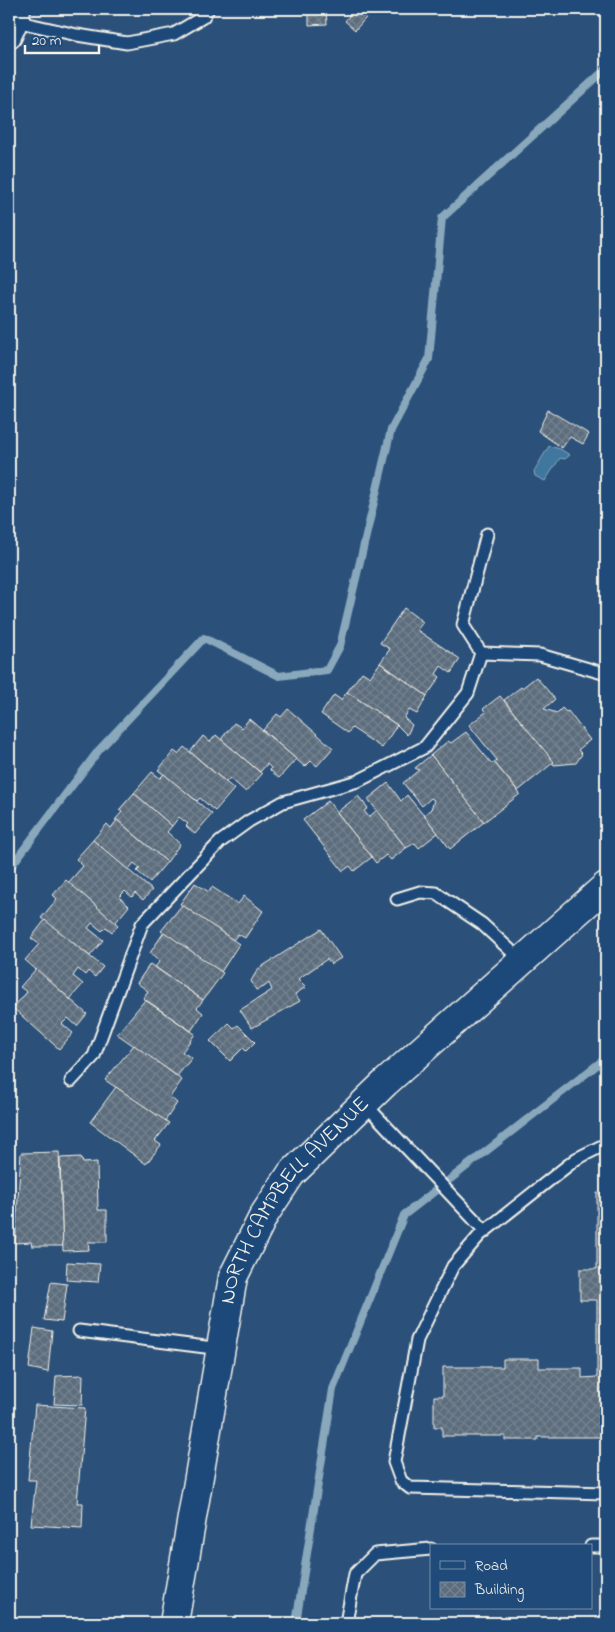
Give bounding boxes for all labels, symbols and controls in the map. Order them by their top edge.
scale bar [25,22,99,54]
text: 20 m [32,30,62,52]
street label: NORTH CAMPBELL AVENUE [213,1089,378,1307]
legend [430,1544,592,1610]
text: Road [475,1555,508,1577]
text: Building [474,1579,524,1602]

